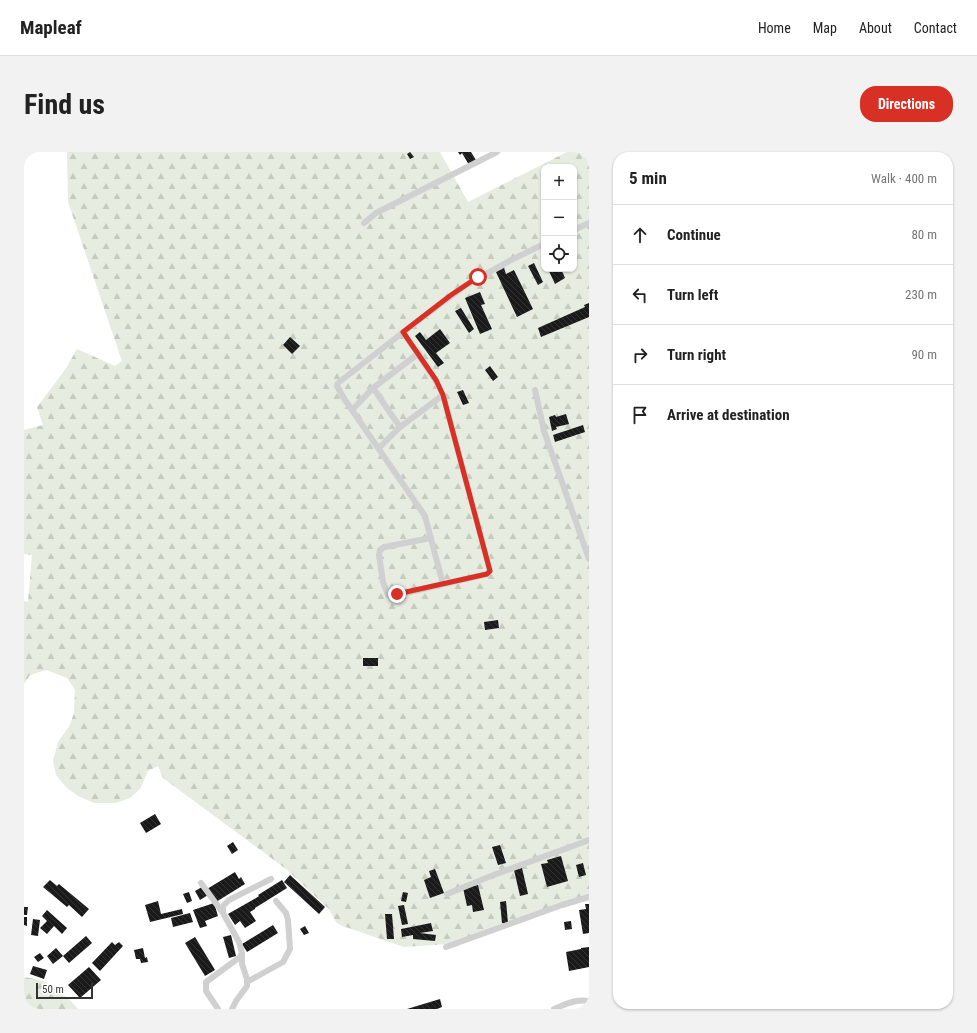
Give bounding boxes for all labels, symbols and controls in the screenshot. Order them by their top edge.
text: Mapleaf [20,16,82,39]
text: Home [758,20,791,36]
text: Map [813,20,837,36]
text: About [859,20,892,36]
text: Contact [914,20,957,36]
button: Directions [860,86,953,122]
text: Find us [24,88,105,121]
map controls [541,164,577,272]
button: + [541,164,577,200]
text: 5 min [629,168,667,188]
text: Walk · 400 m [871,171,937,186]
button: − [541,200,577,236]
icon: ahead [629,224,651,246]
text: Continue [667,226,721,244]
text: 80 m [911,227,937,242]
button: locate [541,236,577,272]
route start [469,268,487,286]
icon: left [629,284,651,306]
text: Turn left [667,286,718,304]
text: 230 m [905,287,937,302]
icon: right [629,344,651,366]
text: Turn right [667,346,726,364]
text: 90 m [911,347,937,362]
icon: arrive [629,404,651,426]
text: Arrive at destination [667,406,790,424]
route end [388,585,406,603]
scale bar [36,981,93,1000]
text: 50 m [42,983,64,996]

